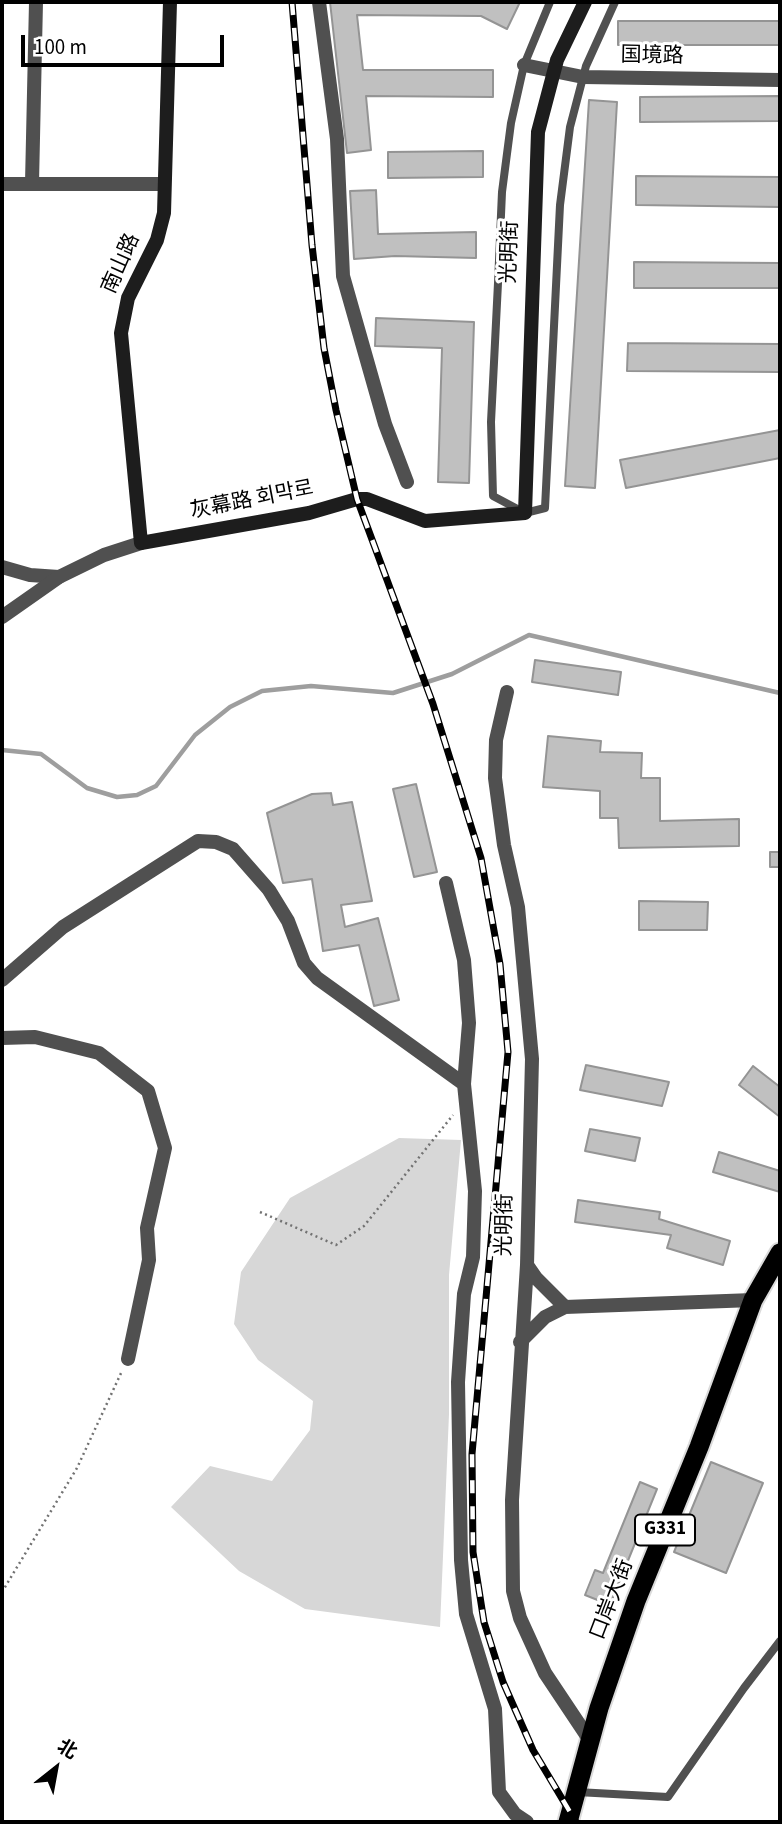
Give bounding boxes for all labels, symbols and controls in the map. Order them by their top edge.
scale bar [24,21,228,65]
text: 100 m [34,32,87,62]
street label: 国境路 [620,44,684,70]
street label: 光明街 [497,220,525,284]
street label: 南山路 [98,230,146,298]
street label: 灰幕路 회막로 [188,477,316,525]
street label: 光明街 [493,1193,519,1257]
road number: G331 [635,1514,695,1546]
street label: 口岸大街 [586,1556,640,1644]
north arrow [21,1733,91,1803]
text: 北 [52,1733,82,1766]

